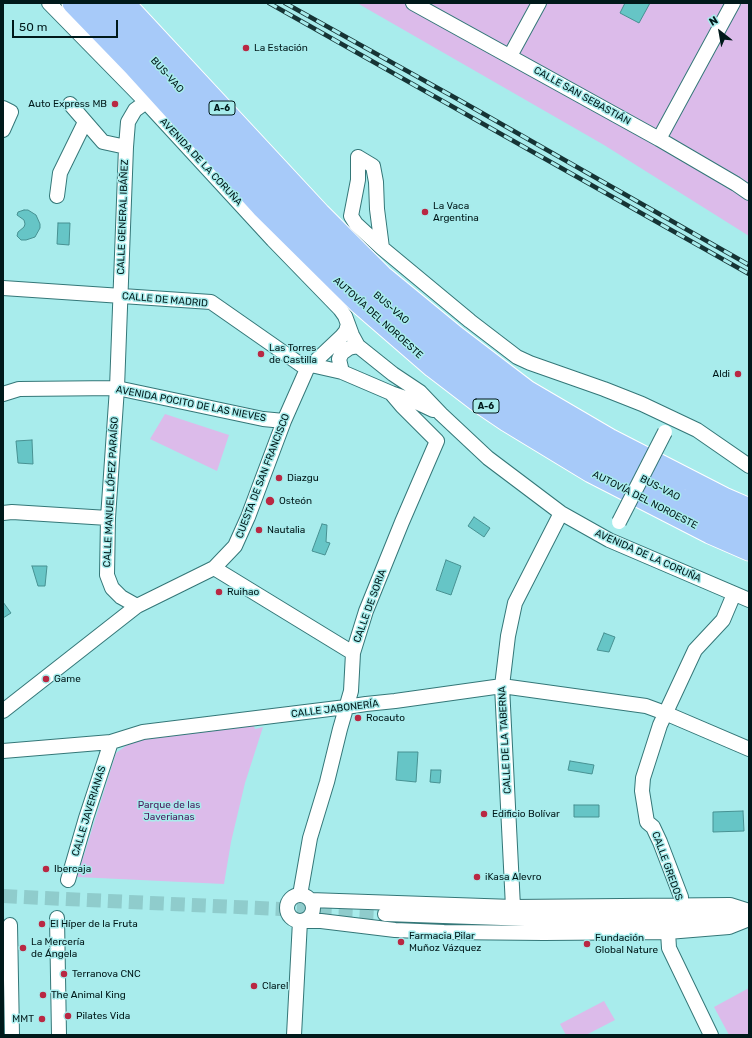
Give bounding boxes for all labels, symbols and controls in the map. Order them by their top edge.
scale bar [14,12,120,38]
north arrow [700,12,740,52]
text: N [707,14,720,29]
text: 50 m [19,20,47,34]
place label: La Estación [254,42,308,54]
marker: La Estación [241,43,251,53]
street label: BUS-VAO [148,55,186,95]
street label: CALLE SAN SEBASTIÁN [531,64,633,128]
place label: Auto Express MB [28,98,107,110]
marker: Auto Express MB [110,99,120,109]
road number: A-6 [209,101,235,115]
street label: AVENIDA DE LA CORUÑA [157,116,245,208]
street label: CALLE GENERAL IBÁÑEZ [115,159,131,275]
place label: La Vaca Argentina [433,200,479,224]
marker: La Vaca Argentina [420,207,430,217]
street label: AUTOVÍA DEL NOROESTE [331,275,425,361]
street label: BUS-VAO [371,289,411,327]
street label: CALLE DE MADRID [122,290,208,310]
place label: Las Torres de Castilla [269,342,317,366]
marker: Las Torres de Castilla [256,349,266,359]
place label: Aldi [713,368,730,380]
marker: Aldi [733,369,743,379]
street label: AVENIDA POCITO DE LAS NIEVES [115,384,267,424]
road number: A-6 [473,399,499,413]
street label: CUESTA DE SAN FRANCISCO [234,412,292,540]
street label: CALLE MANUEL LÓPEZ PARAÍSO [101,416,121,568]
street label: AUTOVÍA DEL NOROESTE [590,468,700,532]
place label: Diazgu [287,472,319,484]
marker: Diazgu [274,473,284,483]
street label: BUS-VAO [638,473,682,503]
marker: Osteón [264,495,276,507]
place label: Osteón [279,495,312,507]
place label: Nautalia [267,524,305,536]
marker: Nautalia [254,525,264,535]
street label: AVENIDA DE LA CORUÑA [593,527,703,585]
street label: CALLE DE SORIA [351,568,389,644]
place label: Ruihao [227,586,259,598]
marker: Ruihao [214,587,224,597]
place label: Game [54,673,81,685]
marker: Game [41,674,51,684]
street label: CALLE DE LA TABERNA [496,686,514,794]
street label: CALLE JABONERÍA [290,698,380,720]
place label: Rocauto [366,712,405,724]
marker: Rocauto [353,713,363,723]
street label: CALLE JAVERIANAS [70,764,108,858]
park label: Parque de las Javerianas [138,799,200,822]
place label: Edificio Bolívar [492,808,560,820]
marker: Edificio Bolívar [479,809,489,819]
street label: CALLE GREDOS [649,830,685,902]
place label: Ibercaja [54,863,91,875]
marker: Ibercaja [41,864,51,874]
place label: iKasa Alevro [485,871,541,883]
marker: iKasa Alevro [472,872,482,882]
place label: El Híper de la Fruta [50,918,138,930]
marker: El Híper de la Fruta [37,919,47,929]
place label: Farmacia Pilar Muñoz Vázquez [409,930,481,954]
place label: Fundación Global Nature [595,932,658,956]
place label: La Mercería de Ángela [31,936,85,960]
marker: Farmacia Pilar Muñoz Vázquez [396,937,406,947]
marker: Fundación Global Nature [582,939,592,949]
marker: La Mercería de Ángela [18,943,28,953]
place label: Terranova CNC [72,968,141,980]
marker: Terranova CNC [59,969,69,979]
place label: Clarel [262,980,288,992]
marker: Clarel [249,981,259,991]
place label: The Animal King [51,989,126,1001]
marker: The Animal King [38,990,48,1000]
place label: Pilates Vida [76,1010,130,1022]
marker: Pilates Vida [63,1011,73,1021]
place label: MMT [12,1013,34,1025]
marker: MMT [37,1014,47,1024]

